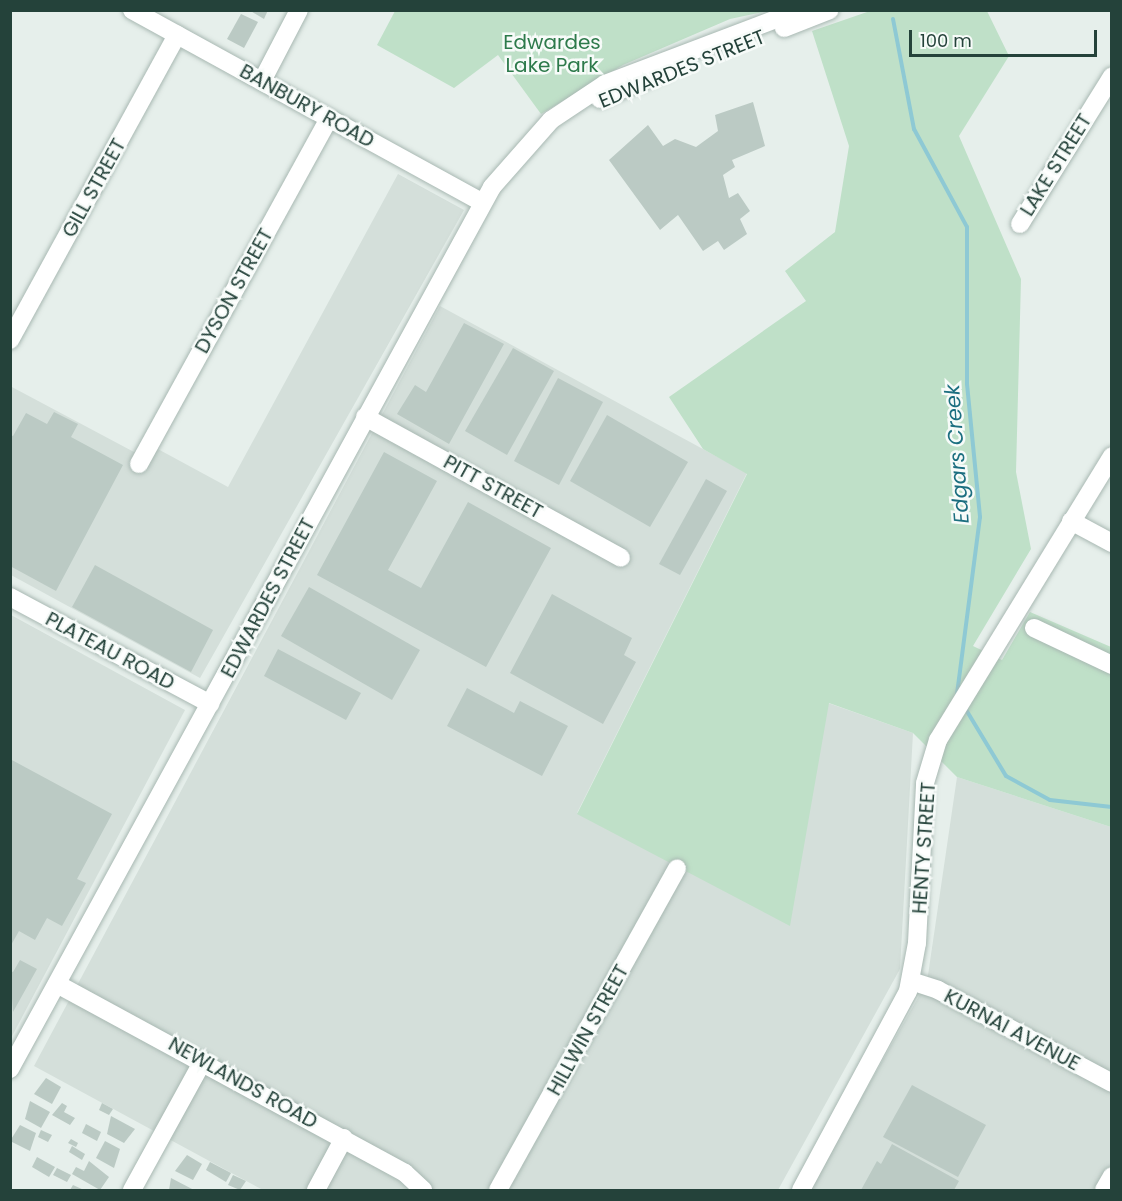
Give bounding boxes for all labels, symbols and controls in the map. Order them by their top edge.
scale bar [912,18,1100,56]
street label: EDWARDES STREET [595,25,769,113]
text: 100 m [920,28,972,53]
park label: Edwardes Lake Park [503,31,601,78]
street label: BANBURY ROAD [235,59,379,153]
street label: LAKE STREET [1015,110,1097,220]
street label: GILL STREET [57,134,131,242]
street label: DYSON STREET [190,225,278,357]
water label: Edgars Creek [940,384,974,524]
street label: PITT STREET [439,450,547,524]
street label: EDWARDES STREET [216,514,320,682]
street label: PLATEAU ROAD [41,607,179,695]
street label: HENTY STREET [907,781,941,915]
street label: HILLWIN STREET [542,960,634,1100]
street label: KURNAI AVENUE [940,984,1084,1076]
street label: NEWLANDS ROAD [164,1032,322,1134]

